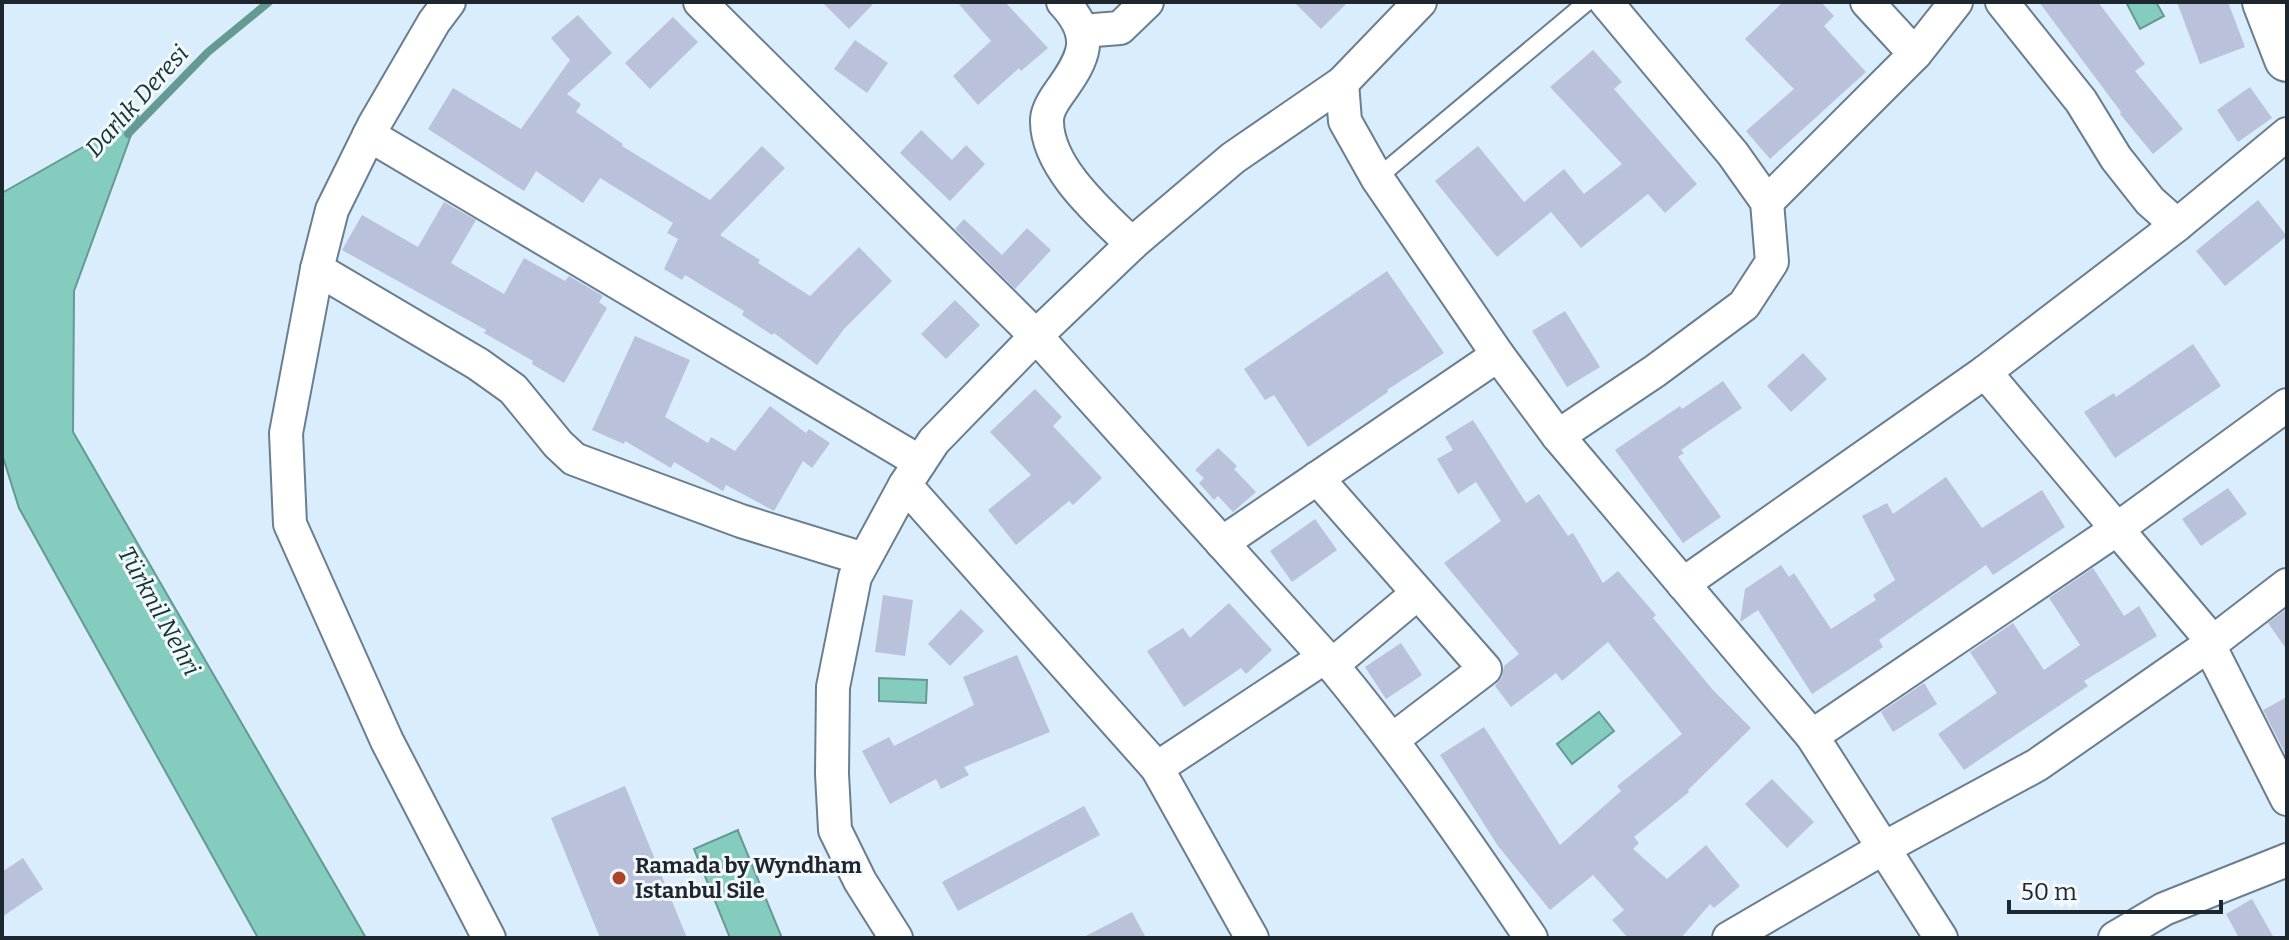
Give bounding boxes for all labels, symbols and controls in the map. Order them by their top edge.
water label: Darlık Deresi [80,39,194,162]
water label: Türknil Nehri [112,542,206,680]
place label: Ramada by Wyndham Istanbul Sile [635,852,862,904]
scale bar [2009,864,2221,914]
marker: Ramada by Wyndham Istanbul Sile [610,869,628,887]
text: 50 m [2021,878,2077,906]

